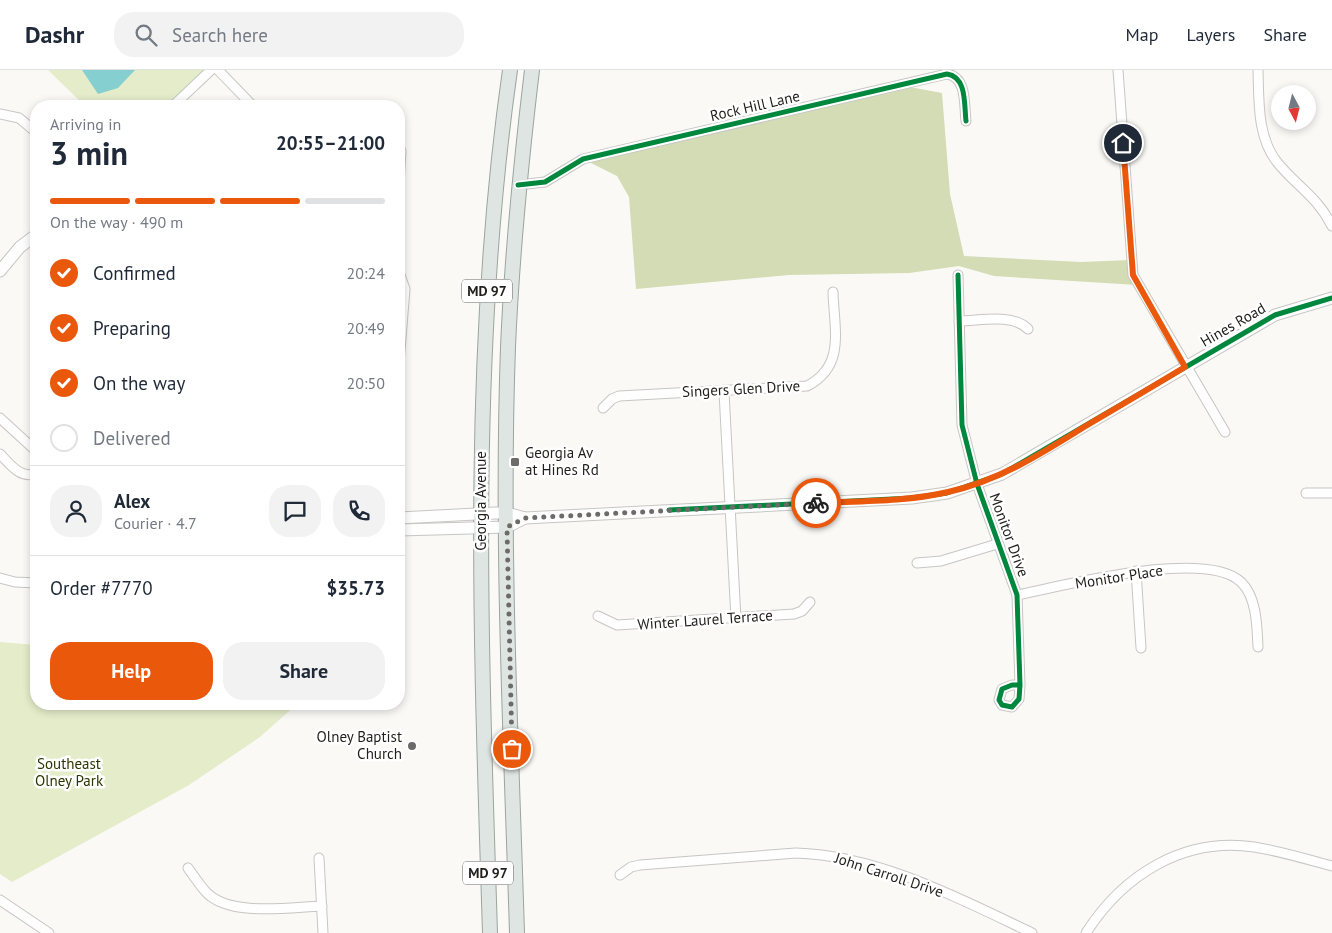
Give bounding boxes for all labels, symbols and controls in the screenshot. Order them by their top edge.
search box [114,12,464,57]
text: Dashr [25,19,84,50]
icon: search [132,21,160,49]
text: Search here [172,23,268,47]
text: Map [1126,23,1158,46]
text: Layers [1186,23,1235,46]
text: Share [1263,23,1307,46]
north arrow [1271,85,1316,130]
map controls [1271,85,1316,130]
street label: Rock Hill Lane [708,86,802,125]
text: Arriving in [50,114,121,134]
pin [1102,122,1144,164]
icon: home [1109,129,1137,157]
text: 20:55–21:00 [276,131,385,155]
text: 3 min [50,132,128,174]
text: On the way · 490 m [50,212,183,232]
icon: check [50,259,78,287]
text: Confirmed [93,261,176,285]
text: 20:24 [347,263,385,283]
road number: MD 97 [462,280,512,302]
street label: Hines Road [1197,298,1269,351]
icon: check [50,314,78,342]
text: Preparing [93,316,171,340]
text: 20:49 [347,318,385,338]
icon: check [50,369,78,397]
text: On the way [93,371,185,395]
text: 20:50 [347,373,385,393]
street label: Singers Glen Drive [681,376,801,401]
text: Delivered [93,426,171,450]
place label: Georgia Av at Hines Rd [525,443,599,479]
street label: Georgia Avenue [471,451,490,551]
marker: Georgia Av at Hines Rd [509,456,521,468]
courier [791,478,841,528]
button: person [50,485,102,537]
button: chat [269,485,321,537]
button: phone [333,485,385,537]
text: Alex [114,489,150,513]
icon: bike [802,489,830,517]
street label: Monitor Drive [986,490,1033,579]
text: Courier · 4.7 [114,513,197,533]
street label: Monitor Place [1074,560,1164,593]
text: Order #7770 [50,576,153,600]
text: $35.73 [326,576,385,600]
street label: Winter Laurel Terrace [637,605,773,634]
button: Help [50,642,213,700]
button: Share [223,642,385,700]
place label: Olney Baptist Church [317,727,402,763]
pin [491,728,533,770]
icon: bag [498,735,526,763]
marker: Olney Baptist Church [406,740,418,752]
park label: Southeast Olney Park [35,754,104,790]
street label: John Carroll Drive [831,848,946,901]
road number: MD 97 [463,861,513,884]

